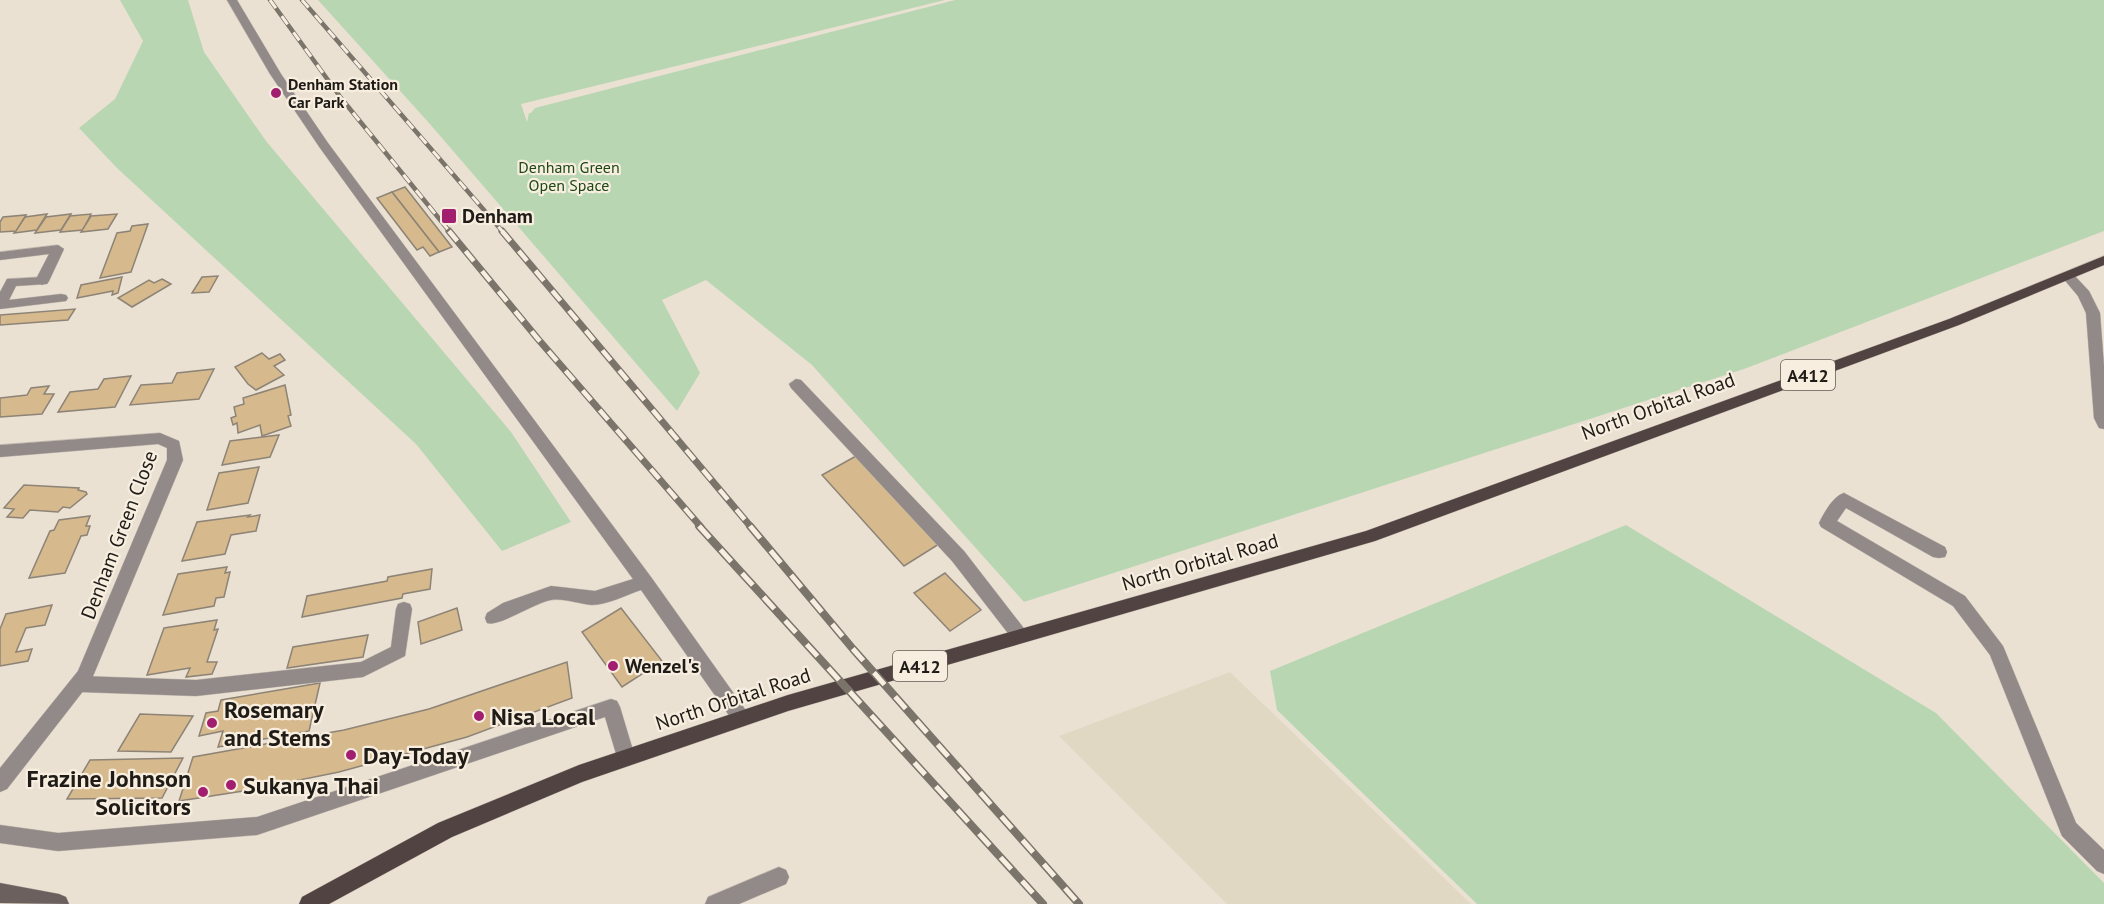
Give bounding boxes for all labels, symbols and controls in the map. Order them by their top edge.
place label: Denham Station Car Park [288,74,398,112]
marker: Denham Station Car Park [269,86,283,100]
park label: Denham Green Open Space [518,157,620,195]
place label: Denham [462,203,533,229]
marker: Denham [440,207,458,225]
road number: A412 [1781,360,1835,390]
street label: North Orbital Road [1578,366,1738,446]
street label: Denham Green Close [75,447,163,623]
street label: North Orbital Road [1119,527,1281,597]
road number: A412 [893,651,947,681]
place label: Wenzel's [625,653,699,679]
marker: Wenzel's [606,659,620,673]
street label: North Orbital Road [652,662,814,736]
place label: Rosemary and Stems [224,694,331,753]
place label: Nisa Local [491,701,596,732]
marker: Nisa Local [472,709,486,723]
marker: Rosemary and Stems [205,716,219,730]
place label: Day-Today [363,740,469,771]
marker: Day-Today [344,748,358,762]
place label: Frazine Johnson Solicitors [27,763,191,822]
place label: Sukanya Thai [243,770,379,801]
marker: Sukanya Thai [224,778,238,792]
marker: Frazine Johnson Solicitors [196,785,210,799]

